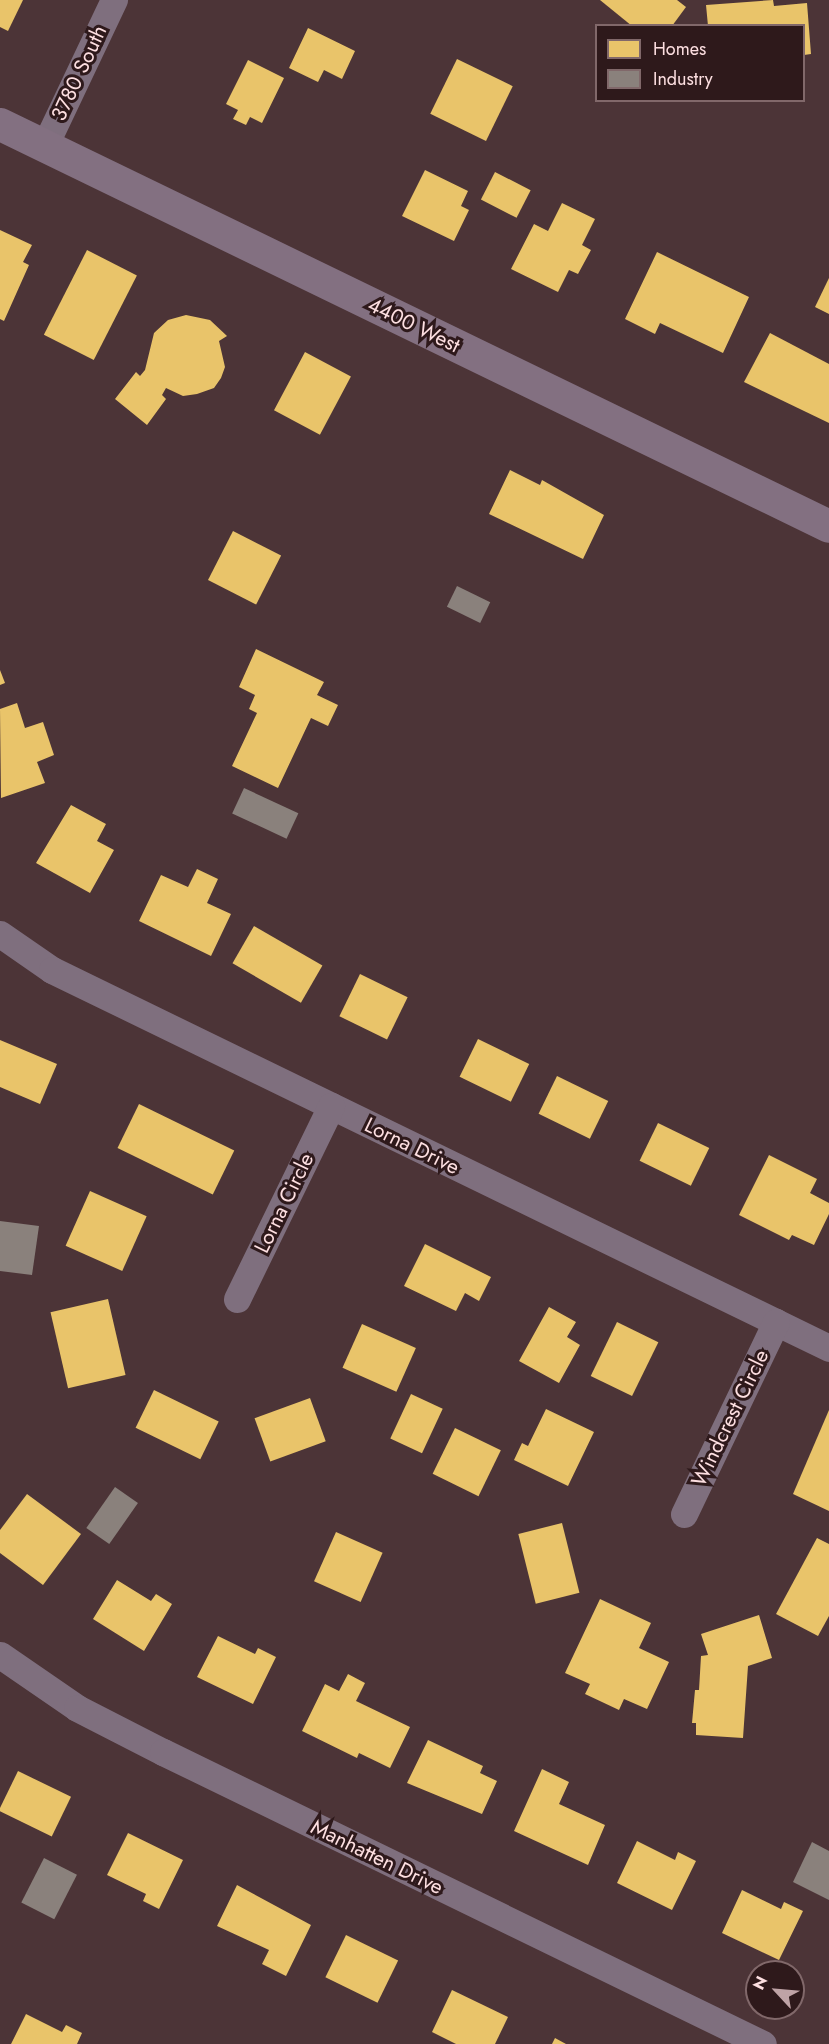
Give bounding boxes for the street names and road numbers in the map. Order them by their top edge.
street label: 3780 South [46,21,112,125]
street label: 4400 West [364,292,464,358]
street label: Lorna Drive [361,1112,463,1180]
street label: Lorna Circle [249,1149,319,1257]
street label: Windcrest Circle [686,1345,774,1491]
street label: Manhatten Drive [307,1814,447,1900]

